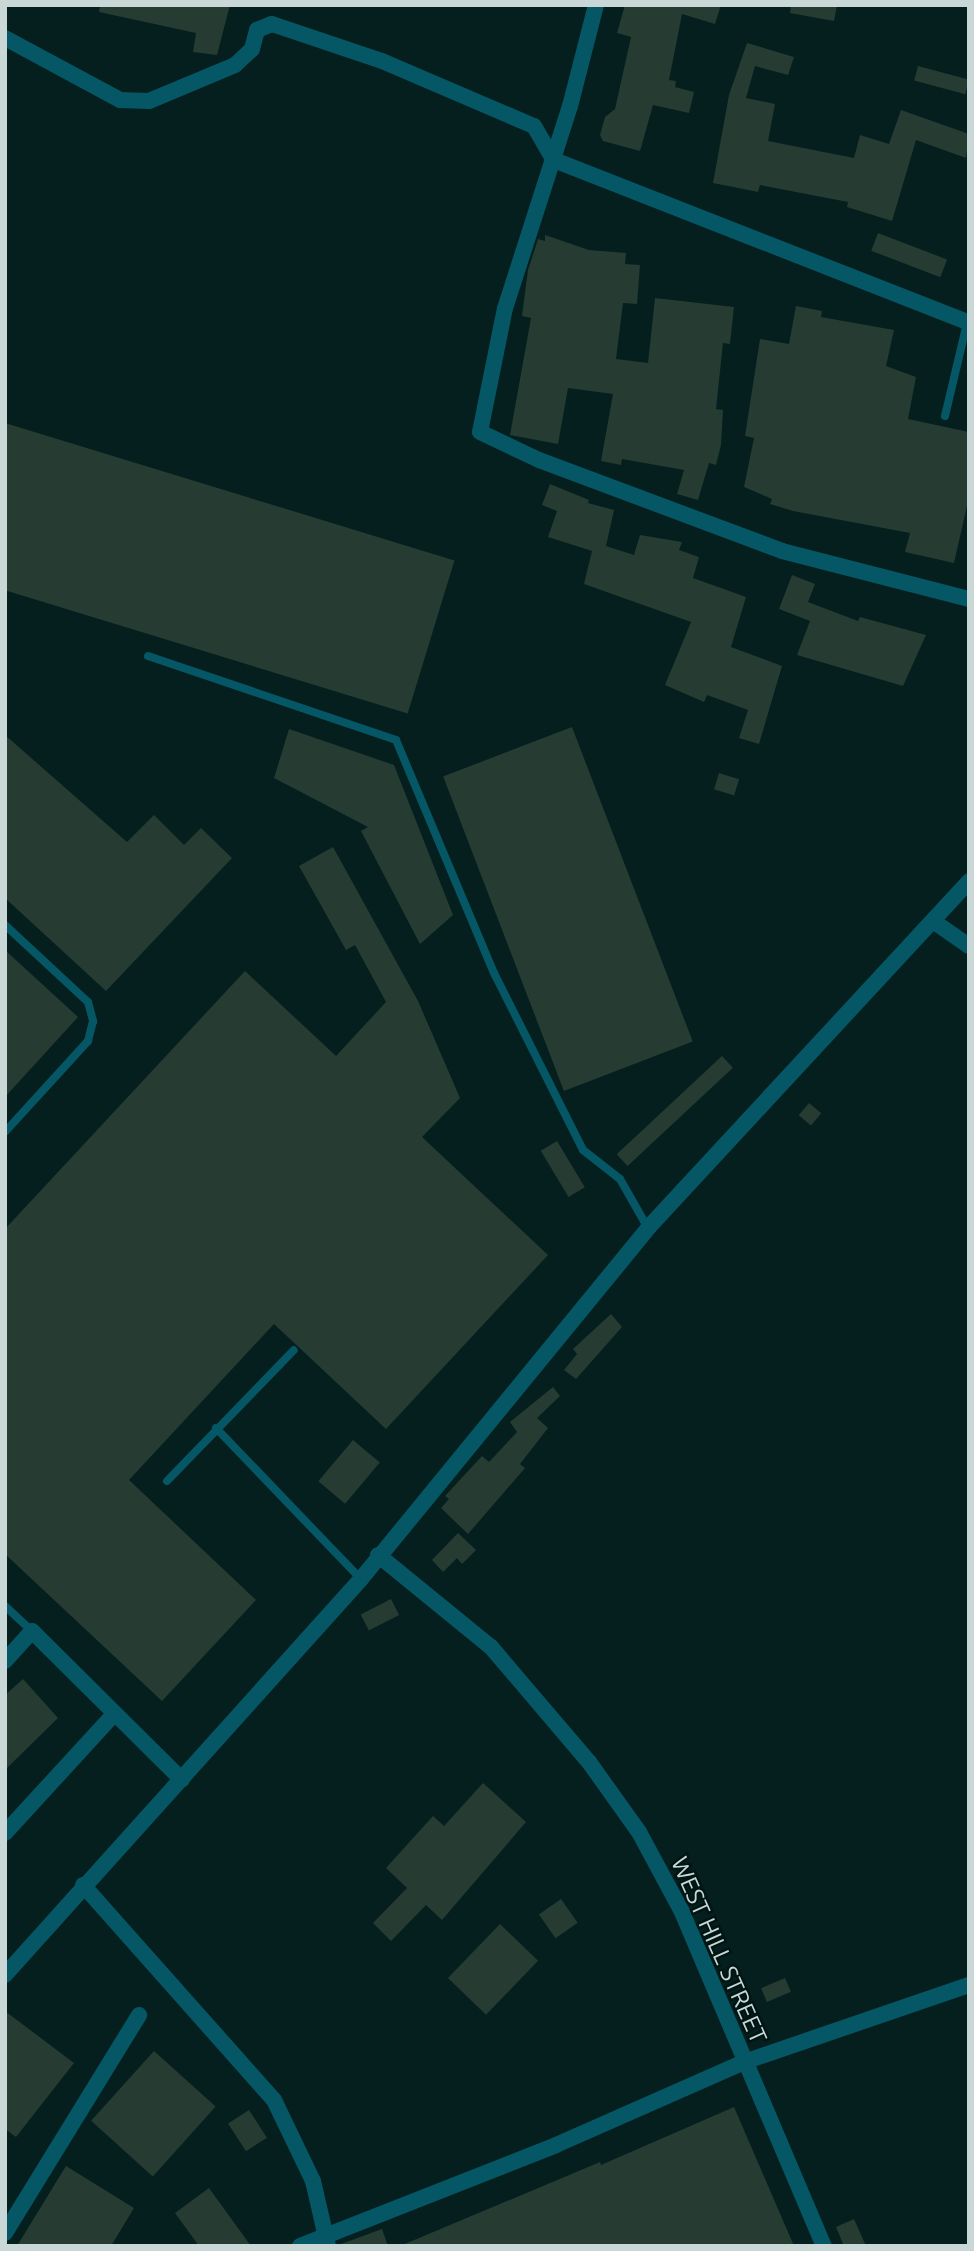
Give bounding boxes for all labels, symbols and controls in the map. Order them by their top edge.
street label: WEST HILL STREET [665,1852,773,2048]

